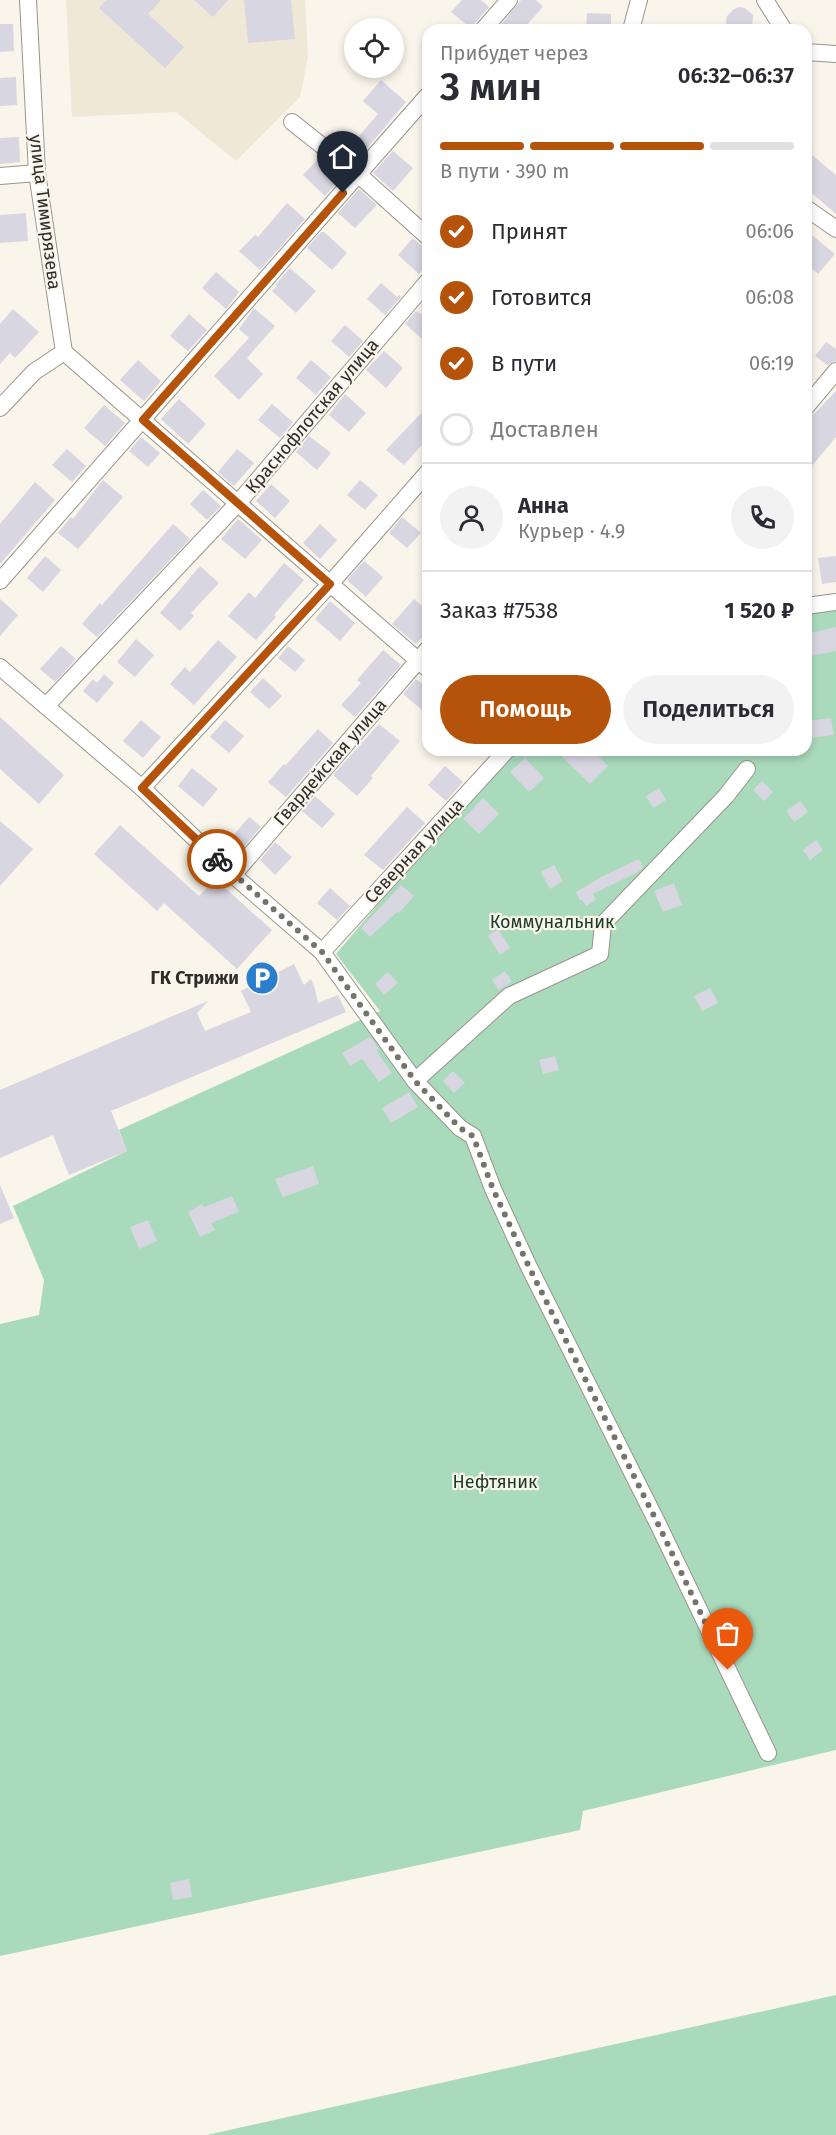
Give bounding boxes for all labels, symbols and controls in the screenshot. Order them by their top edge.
map controls [344,18,404,78]
button: locate [344,18,404,78]
text: Прибудет через [440,41,589,65]
text: 06:32–06:37 [678,62,794,89]
text: 3 мин [440,64,542,110]
pin [317,131,368,193]
street label: улица Тимирязева [25,133,65,291]
icon: home [326,140,359,173]
text: В пути · 390 m [440,159,569,183]
icon: check [440,215,473,248]
text: Принят [491,218,567,245]
text: 06:06 [746,219,794,243]
icon: check [440,281,473,314]
text: Готовится [491,284,592,311]
text: 06:08 [745,285,794,309]
street label: Краснофлотская улица [241,334,383,498]
icon: check [440,347,473,380]
text: В пути [491,350,557,377]
text: 06:19 [749,351,794,375]
text: Доставлен [491,416,599,443]
button: person [440,486,503,549]
button: phone [731,486,794,549]
text: Анна [518,492,569,519]
text: Курьер · 4.9 [518,519,625,543]
text: Заказ #7538 [440,597,558,624]
text: 1 520 ₽ [725,597,794,624]
button: Помощь [440,675,611,744]
button: Поделиться [623,675,794,744]
street label: Гвардейская улица [269,694,391,830]
street label: Северная улица [360,794,468,908]
courier [187,829,247,889]
icon: bike [201,843,234,876]
park label: Коммунальник [490,911,615,933]
parking icon: ГК Стрижи [244,960,280,996]
place label: ГК Стрижи [151,967,239,989]
park label: Нефтяник [453,1471,538,1493]
pin [702,1608,753,1670]
icon: bag [711,1617,744,1650]

